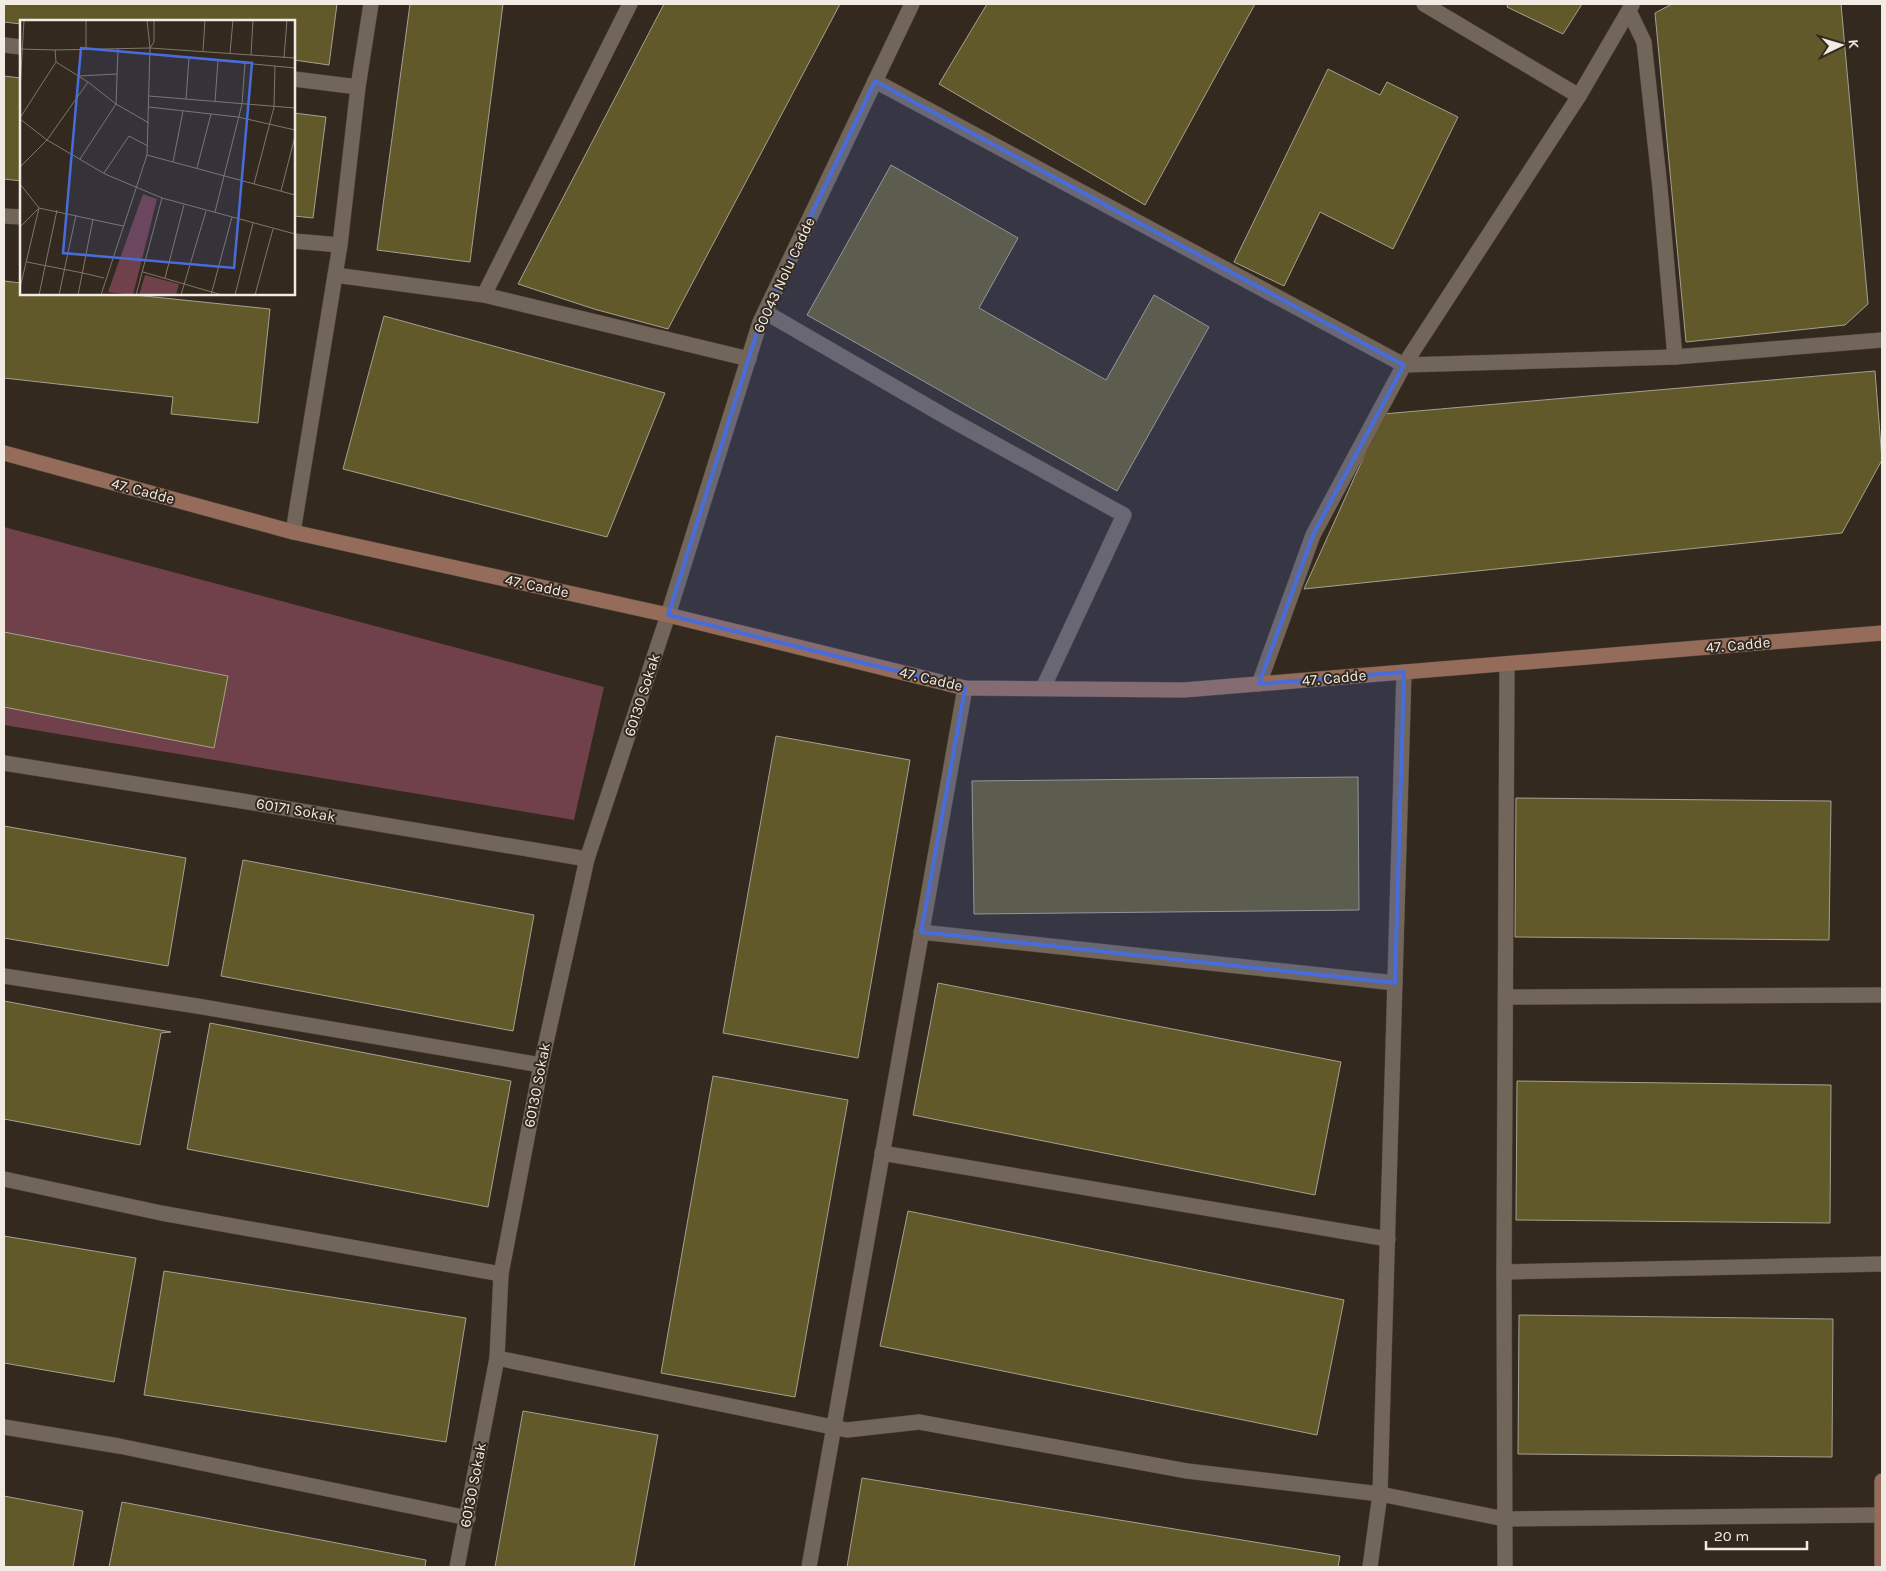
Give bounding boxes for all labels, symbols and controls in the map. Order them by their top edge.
inset map [20,20,295,295]
north arrow [1816,20,1866,70]
text: K [1845,39,1862,50]
street label: 60043 Nolu Cadde [749,214,819,336]
street label: 47. Cadde [109,474,177,508]
street label: 47. Cadde [504,570,570,602]
street label: 47. Cadde [1705,633,1771,657]
street label: 60130 Sokak [620,651,664,739]
street label: 47. Cadde [898,663,964,695]
street label: 47. Cadde [1301,666,1367,690]
street label: 60171 Sokak [255,794,337,826]
street label: 60130 Sokak [520,1041,554,1129]
street label: 60130 Sokak [456,1441,490,1529]
scale bar [1706,1518,1807,1550]
text: 20 m [1714,1527,1749,1545]

